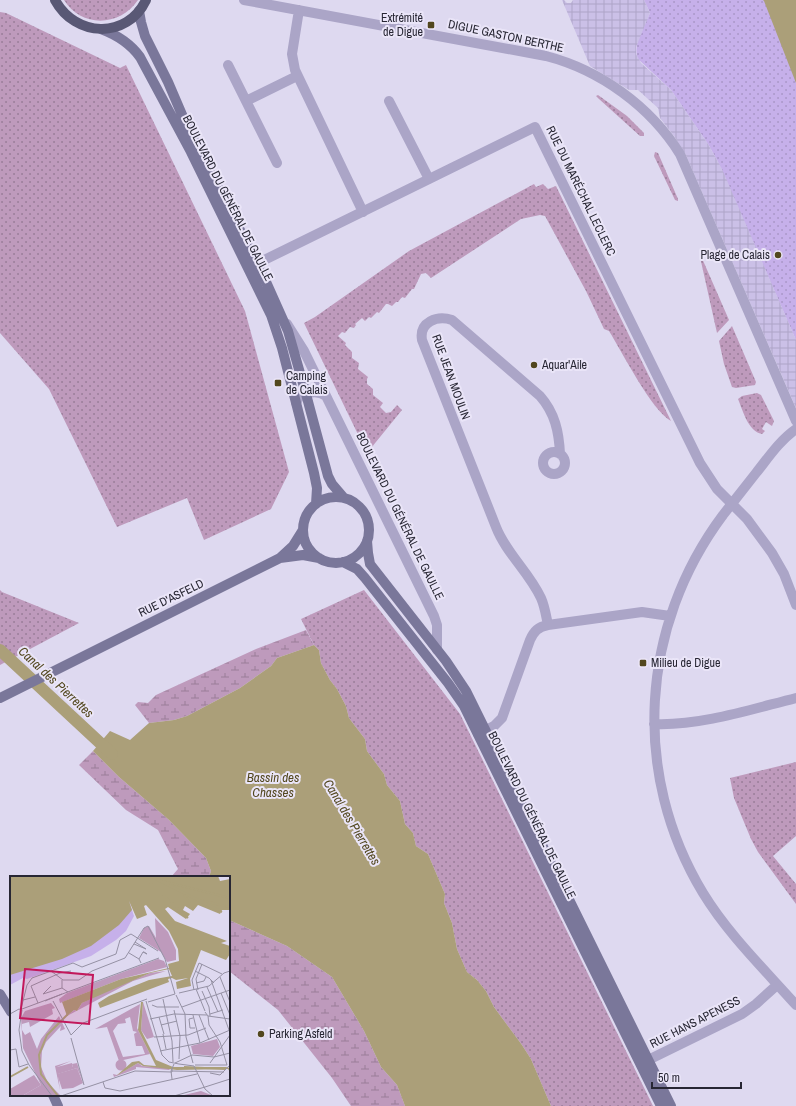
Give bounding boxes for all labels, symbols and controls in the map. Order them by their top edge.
place label: Extrémité de Digue [381,10,423,40]
street label: DIGUE GASTON BERTHE [447,16,565,56]
marker: Extrémité de Digue [426,20,436,30]
street label: BOULEVARD DU GÉNÉRAL DE GAULLE [179,112,277,284]
street label: RUE DU MARÉCHAL LECLERC [542,123,620,259]
place label: Plage de Calais [701,247,770,263]
marker: Plage de Calais [773,250,783,260]
street label: RUE JEAN MOULIN [428,332,474,422]
place label: Aquar'Aile [541,357,587,373]
marker: Aquar'Aile [529,360,539,370]
place label: Camping de Calais [286,368,328,398]
marker: Camping de Calais [273,378,283,388]
street label: BOULEVARD DU GÉNÉRAL DE GAULLE [352,430,448,602]
street label: RUE D'ASFELD [136,575,206,621]
water label: Canal des Pierrettes [15,643,97,721]
place label: Milieu de Digue [651,655,720,671]
marker: Milieu de Digue [638,658,648,668]
street label: BOULEVARD DU GÉNÉRAL DE GAULLE [484,729,580,901]
water label: Bassin des Chasses [247,769,299,801]
water label: Canal des Pierrettes [320,776,384,868]
inset map [10,876,230,1096]
street label: RUE HANS APENESS [647,992,743,1052]
place label: Parking Asfeld [269,1026,332,1042]
marker: Parking Asfeld [256,1029,266,1039]
scale bar [652,1064,741,1090]
text: 50 m [658,1070,680,1086]

